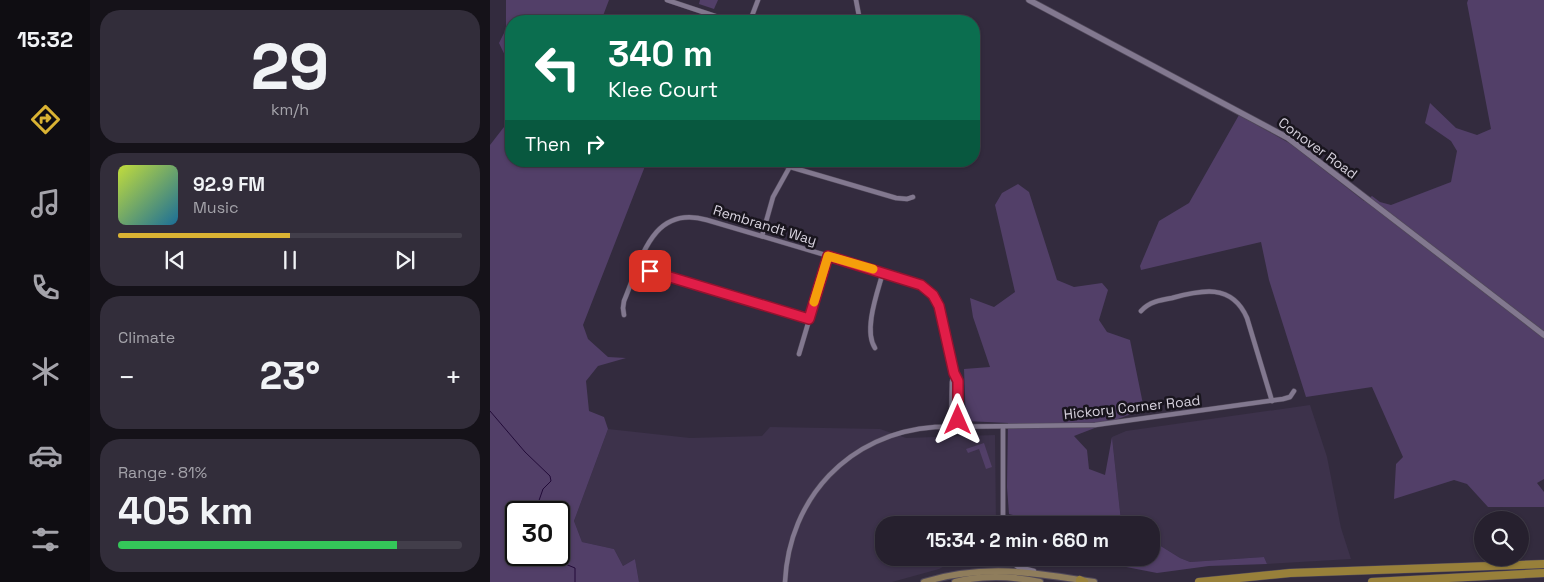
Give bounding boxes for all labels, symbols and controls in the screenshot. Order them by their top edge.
text: 15:32 [17,25,73,53]
text: 29 [251,25,329,108]
text: 340 m [608,32,713,76]
icon: left [525,35,590,100]
text: Klee Court [608,75,718,103]
text: km/h [271,99,309,120]
icon: directions [28,102,63,137]
street label: Conover Road [1275,113,1361,183]
icon: right [581,130,609,158]
text: Then [525,132,571,157]
text: 92.9 FM [193,172,265,197]
icon: music [28,186,63,221]
text: Music [193,197,239,218]
street label: Rembrandt Way [711,201,819,249]
icon: previous [161,246,189,274]
icon: pause [276,246,304,274]
icon: next [391,246,419,274]
pin [629,250,671,292]
icon: arrive [636,257,664,285]
icon: phone [28,270,63,305]
text: Climate [118,327,175,348]
text: 23° [260,352,320,400]
icon: climate [28,354,63,389]
text: − [118,359,135,395]
text: + [445,359,462,395]
street label: Hickory Corner Road [1063,391,1201,423]
position arrow [931,393,983,445]
icon: car [28,438,63,473]
text: Range · 81% [118,462,207,483]
text: 405 km [118,487,253,535]
speed limit sign: 30 [505,501,570,566]
map controls [1474,511,1529,566]
button: search [1474,511,1529,566]
icon: filters [28,522,63,557]
text: 15:34 · 2 min · 660 m [926,528,1109,553]

